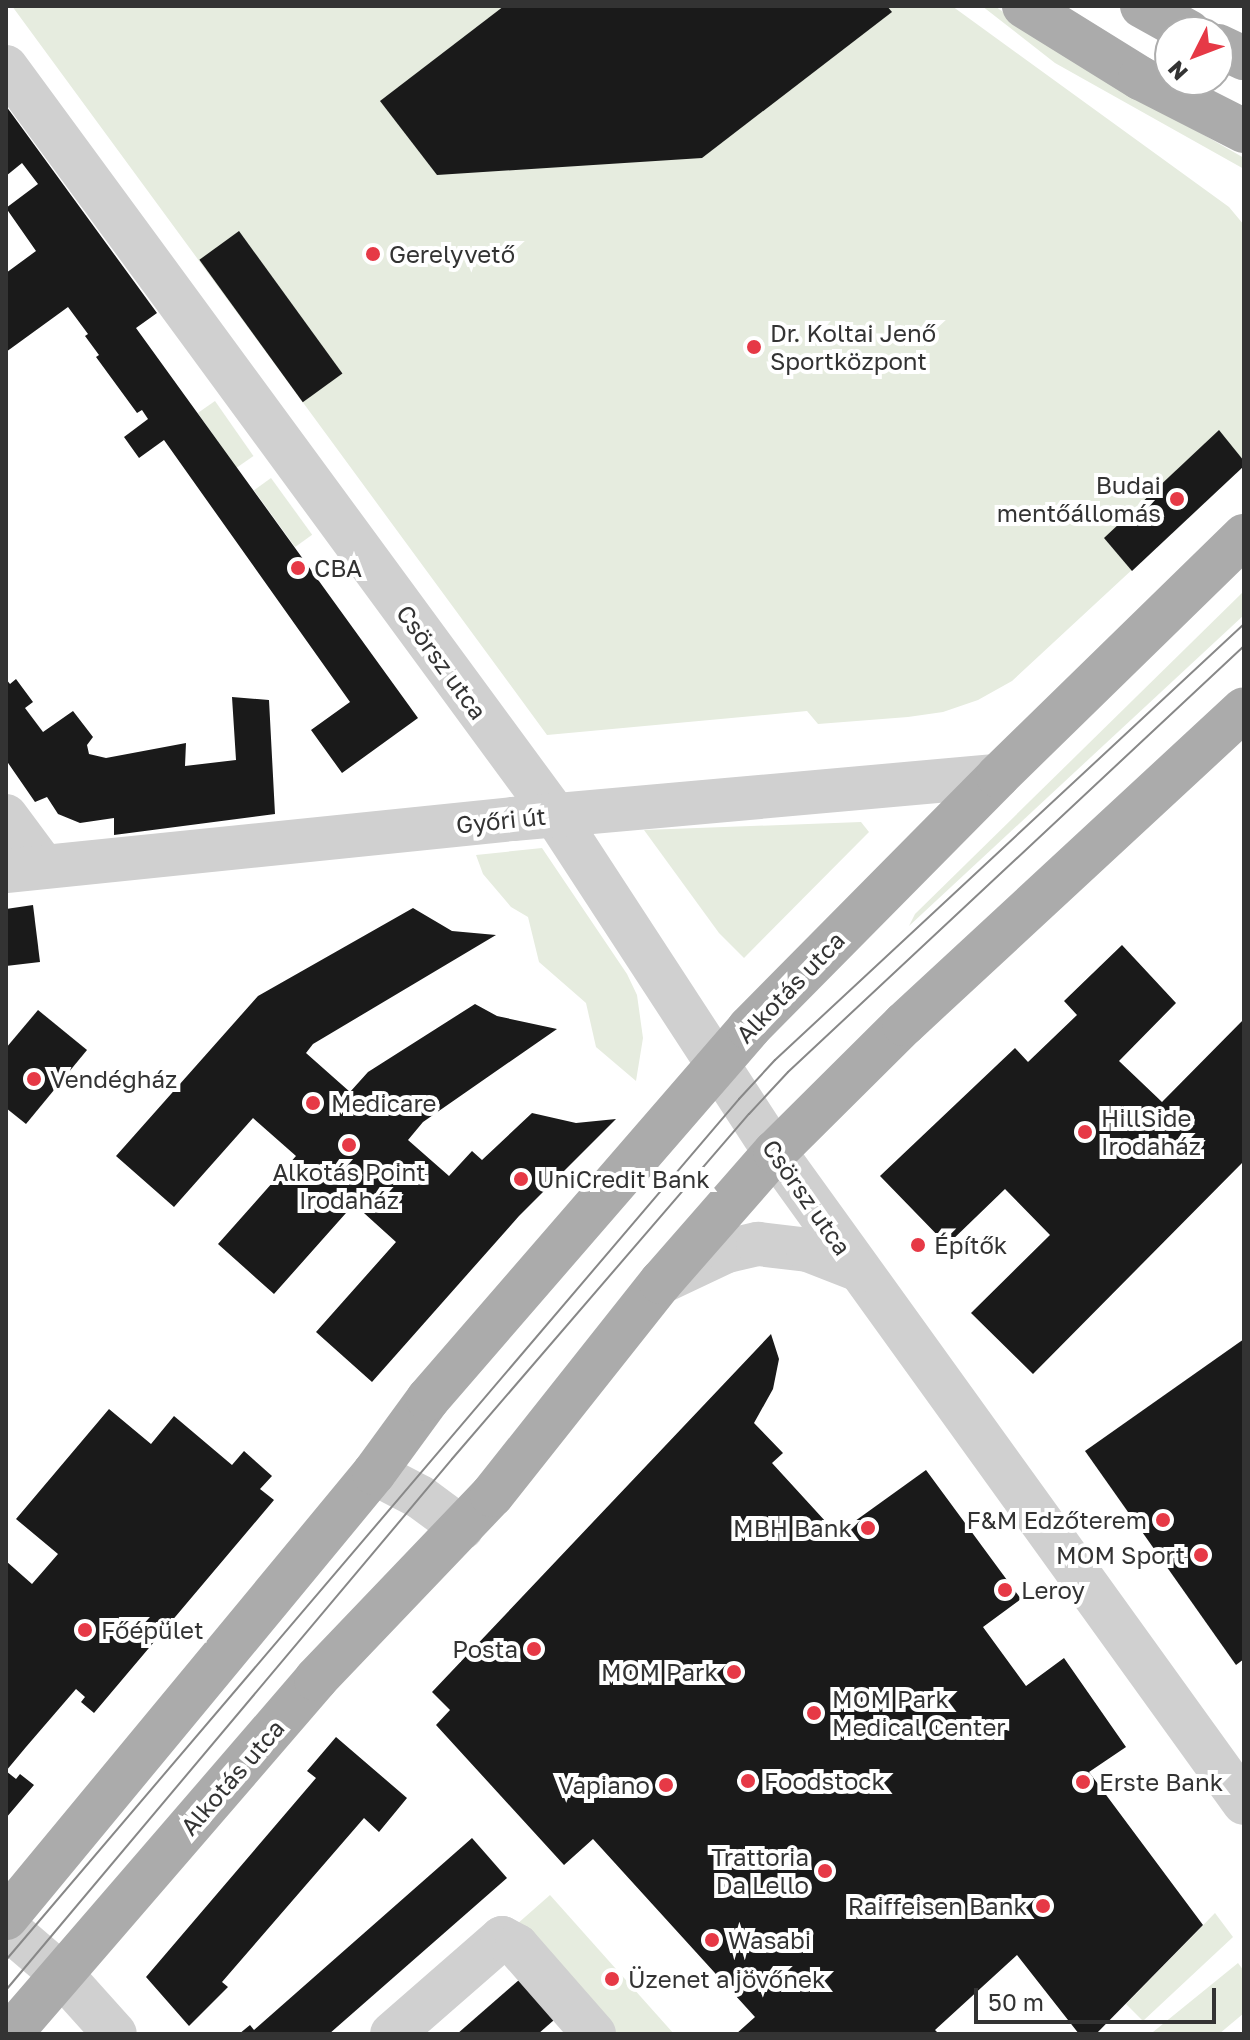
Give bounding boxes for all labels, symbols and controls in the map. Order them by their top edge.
north arrow [1154,16,1234,96]
text: N [1162,56,1193,86]
place label: Gerelyvető [389,240,515,268]
marker: Gerelyvető [364,245,382,263]
place label: Dr. Koltai Jenő Sportközpont [770,319,936,375]
marker: Dr. Koltai Jenő Sportközpont [745,338,763,356]
place label: Budai mentőállomás [997,471,1161,527]
marker: Budai mentőállomás [1168,490,1186,508]
place label: CBA [314,554,362,582]
marker: CBA [289,559,307,577]
street label: Csörsz utca [391,599,493,725]
street label: Győri út [455,801,547,839]
street label: Alkotás utca [730,925,850,1049]
place label: Vendégház [50,1065,177,1093]
marker: Vendégház [25,1070,43,1088]
place label: Medicare [331,1089,436,1117]
marker: Medicare [302,1092,324,1114]
place label: HillSide Irodaház [1101,1104,1201,1160]
marker: HillSide Irodaház [1076,1123,1094,1141]
street label: Csörsz utca [757,1134,857,1260]
marker: Alkotás Point Irodaház [340,1136,358,1154]
place label: Alkotás Point Irodaház [272,1158,426,1214]
place label: UniCredit Bank [537,1165,710,1193]
marker: UniCredit Bank [512,1170,530,1188]
place label: Építők [934,1231,1007,1259]
marker: Építők [909,1236,927,1254]
place label: F&M Edzőterem [966,1506,1147,1534]
marker: F&M Edzőterem [1154,1511,1172,1529]
place label: MBH Bank [733,1514,852,1542]
marker: MBH Bank [859,1519,877,1537]
place label: MOM Sport [1056,1541,1185,1569]
marker: MOM Sport [1192,1546,1210,1564]
place label: Leroy [1021,1576,1085,1604]
marker: Leroy [996,1581,1014,1599]
place label: Főépület [101,1616,204,1644]
marker: Főépület [76,1621,94,1639]
place label: Posta [452,1635,518,1663]
marker: Posta [525,1640,543,1658]
place label: MOM Park [601,1658,718,1686]
marker: MOM Park [725,1663,743,1681]
place label: MOM Park Medical Center [832,1685,1006,1741]
marker: MOM Park Medical Center [803,1702,825,1724]
street label: Alkotás utca [174,1713,290,1841]
place label: Foodstock [764,1767,885,1795]
place label: Erste Bank [1099,1768,1223,1796]
place label: Vapiano [558,1771,650,1799]
marker: Foodstock [739,1772,757,1790]
marker: Erste Bank [1074,1773,1092,1791]
marker: Vapiano [657,1776,675,1794]
place label: Trattoria Da Lello [711,1843,809,1899]
marker: Trattoria Da Lello [816,1862,834,1880]
place label: Raiffeisen Bank [848,1892,1027,1920]
marker: Raiffeisen Bank [1034,1897,1052,1915]
place label: Wasabi [728,1926,811,1954]
marker: Wasabi [703,1931,721,1949]
place label: Üzenet a jövőnek [628,1965,825,1993]
marker: Üzenet a jövőnek [603,1970,621,1988]
scale bar [978,1972,1220,2022]
text: 50 m [988,1987,1044,2016]

